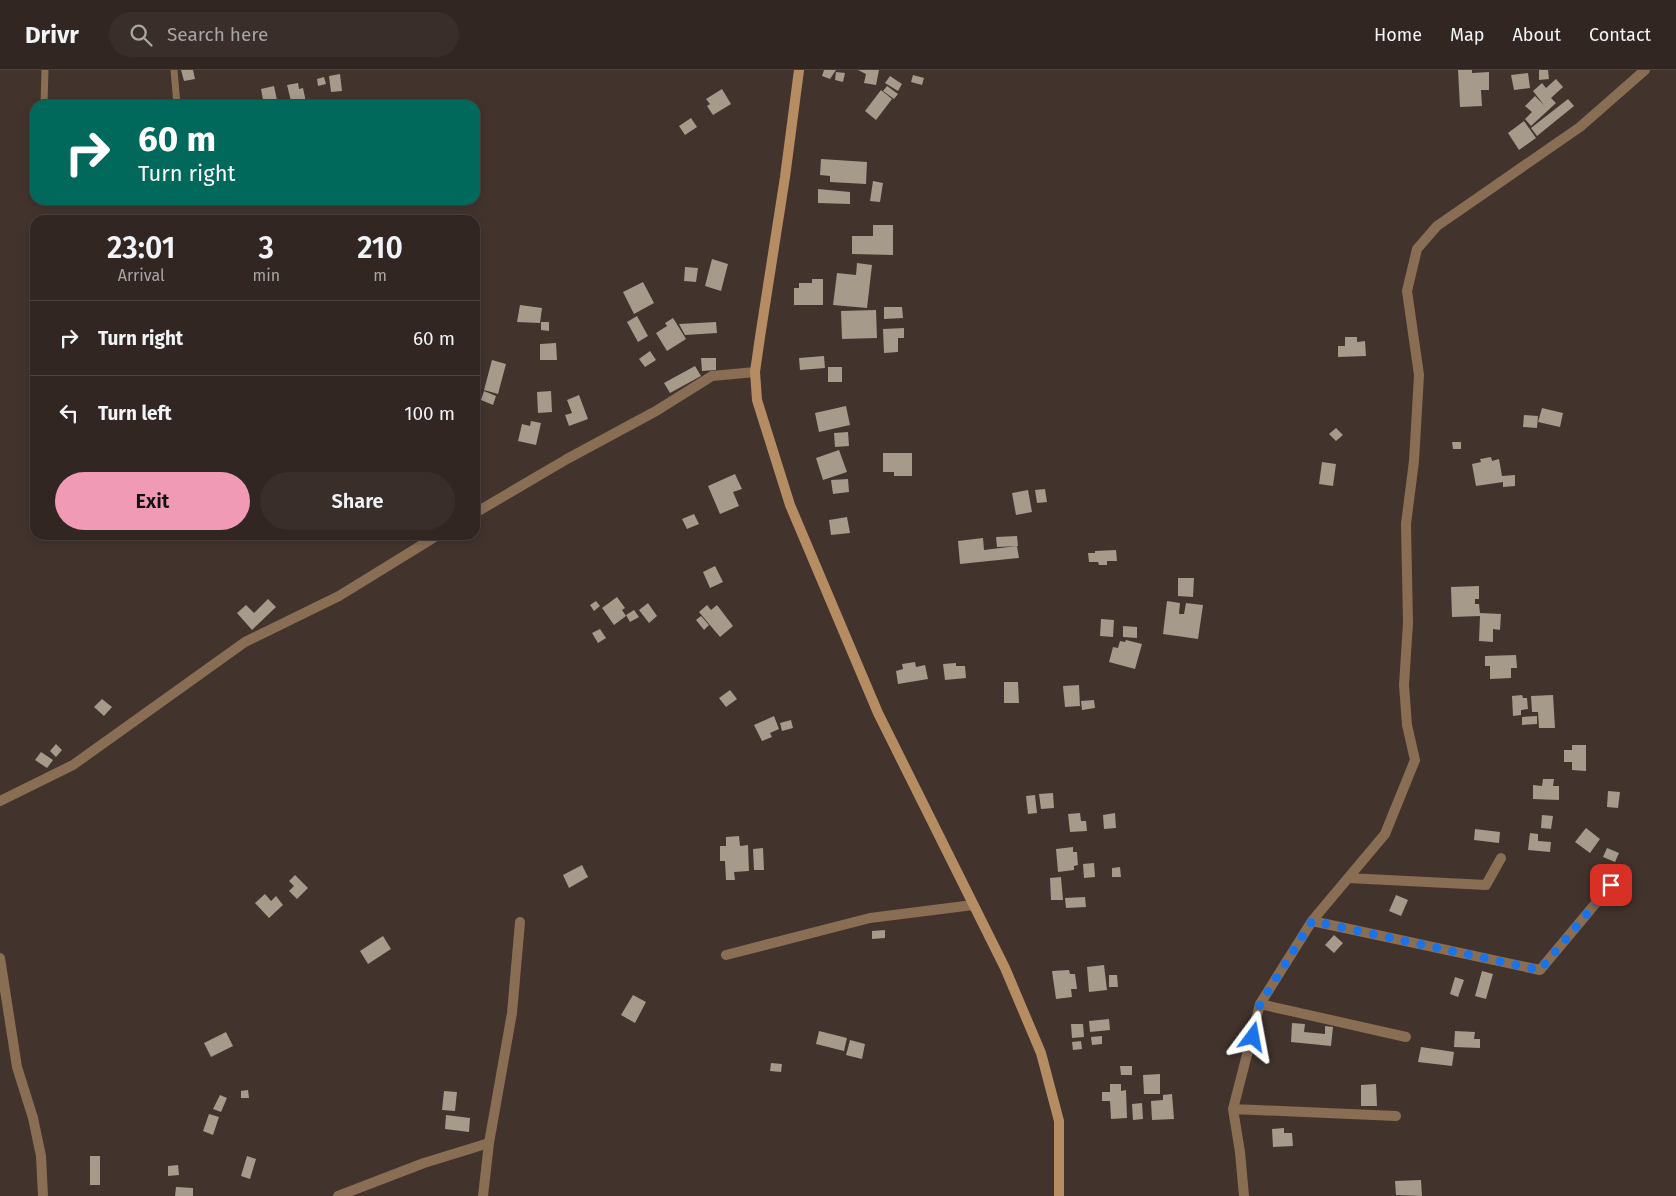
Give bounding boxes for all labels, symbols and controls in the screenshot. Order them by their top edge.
search box [109,12,459,57]
text: Drivr [25,21,79,49]
icon: search [127,21,155,49]
text: Search here [167,23,268,46]
text: Home [1374,24,1422,46]
text: Map [1450,24,1484,46]
text: About [1512,24,1561,46]
text: Contact [1589,24,1651,46]
text: 60 m [138,118,216,160]
icon: right [55,120,120,185]
text: Turn right [138,160,235,187]
text: 23:01 [107,230,175,266]
text: 3 [259,230,274,266]
text: 210 [357,230,403,266]
text: Arrival [118,266,165,285]
text: min [252,266,280,285]
text: m [373,266,387,285]
icon: right [55,324,83,352]
text: Turn right [98,327,183,350]
text: 60 m [413,327,455,350]
icon: left [55,399,83,427]
text: Turn left [98,402,172,425]
text: 100 m [404,402,455,425]
button: Exit [55,472,250,530]
button: Share [260,472,455,530]
pin [1590,864,1632,906]
icon: arrive [1597,871,1625,899]
position arrow [1226,1010,1278,1062]

